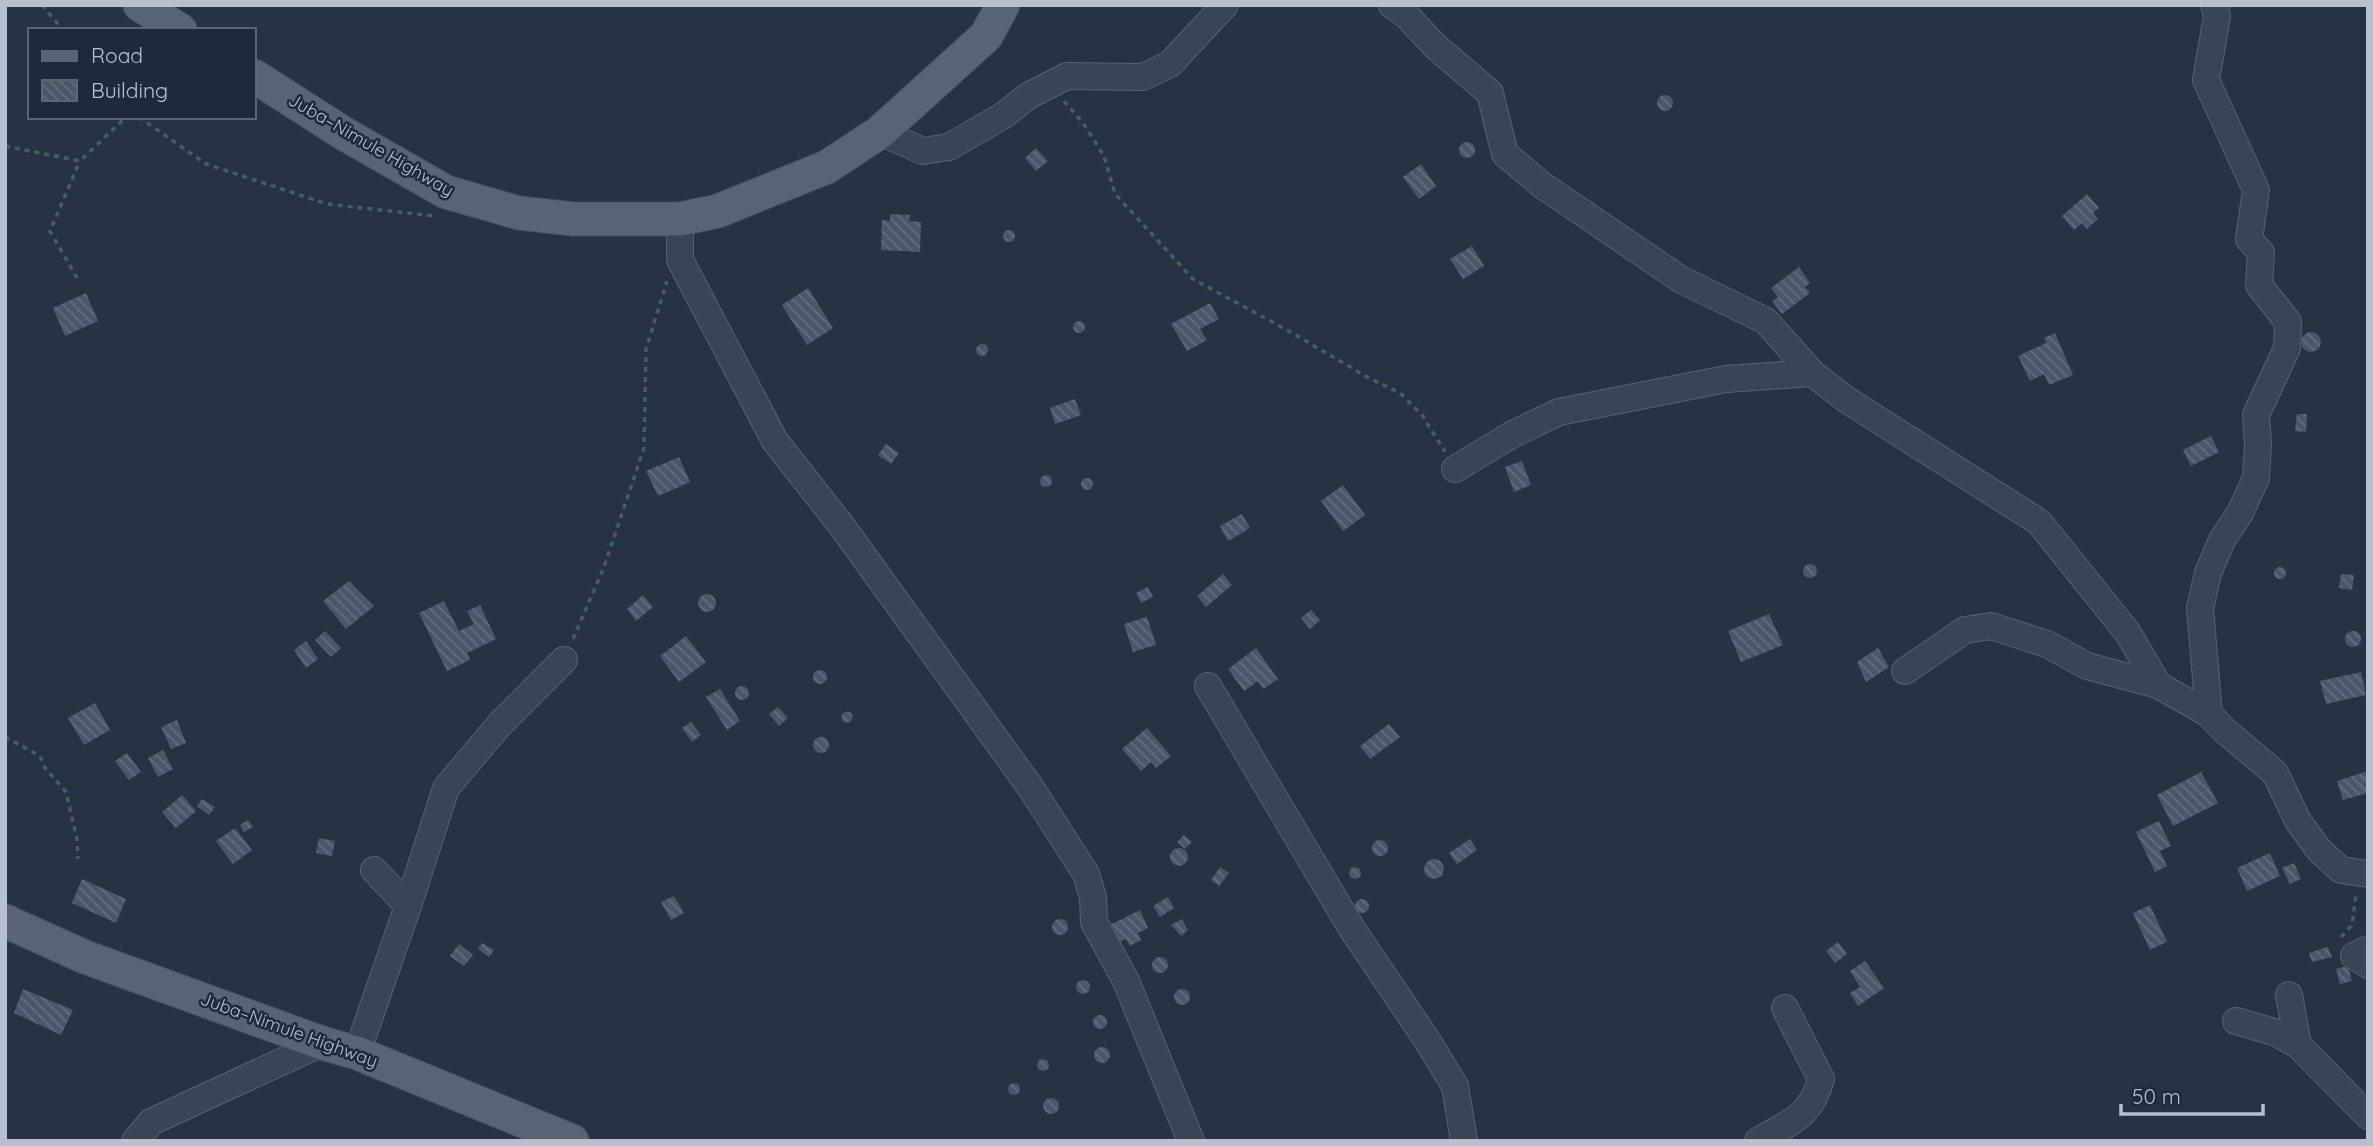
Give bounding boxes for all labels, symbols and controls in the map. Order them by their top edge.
legend [28,28,256,119]
text: Road [91,42,143,68]
text: Building [91,77,168,103]
street label: Juba–Nimule Highway [284,88,458,201]
street label: Juba–Nimule Highway [197,987,381,1072]
scale bar [2121,1072,2263,1116]
text: 50 m [2132,1083,2181,1109]

